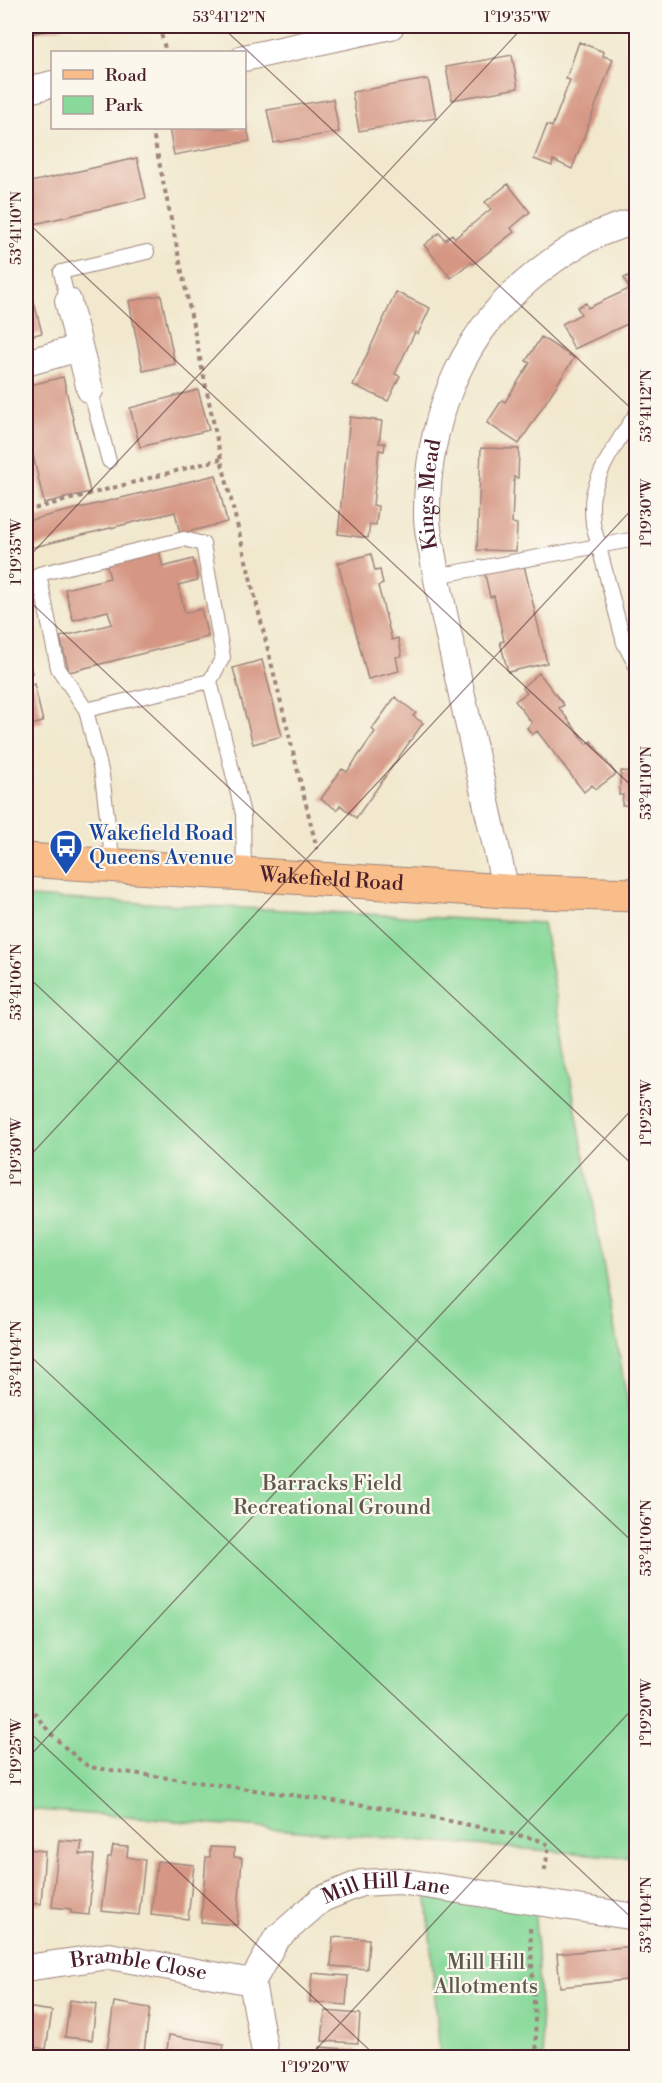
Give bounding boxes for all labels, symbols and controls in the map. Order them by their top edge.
text: 53°41'12"N [192,8,266,27]
text: 1°19'35"W [484,8,551,27]
legend [51,51,246,129]
text: Road [105,64,148,87]
text: Park [105,94,144,117]
text: 53°41'10"N [7,191,26,265]
text: 53°41'12"N [637,369,656,443]
street label: Kings Mead [414,437,447,552]
text: 1°19'30"W [637,479,656,547]
text: 1°19'35"W [7,518,26,585]
text: 53°41'10"N [637,746,656,820]
place label: Wakefield Road Queens Avenue [88,821,234,871]
bus stop icon: Wakefield Road Queens Avenue [48,828,84,875]
street label: Wakefield Road [257,862,404,897]
text: 53°41'06"N [7,944,26,1020]
text: 1°19'25"W [637,1079,656,1146]
text: 1°19'30"W [7,1118,26,1186]
text: 53°41'04"N [7,1321,26,1397]
park label: Barracks Field Recreational Ground [233,1471,431,1521]
text: 53°41'06"N [637,1500,656,1576]
text: 1°19'20"W [637,1678,656,1747]
text: 1°19'25"W [7,1718,26,1785]
street label: Mill Hill Lane [318,1868,452,1911]
text: 53°41'04"N [637,1877,656,1953]
street label: Bramble Close [68,1942,209,1987]
park label: Mill Hill Allotments [433,1950,538,2000]
text: 1°19'20"W [281,2058,350,2077]

